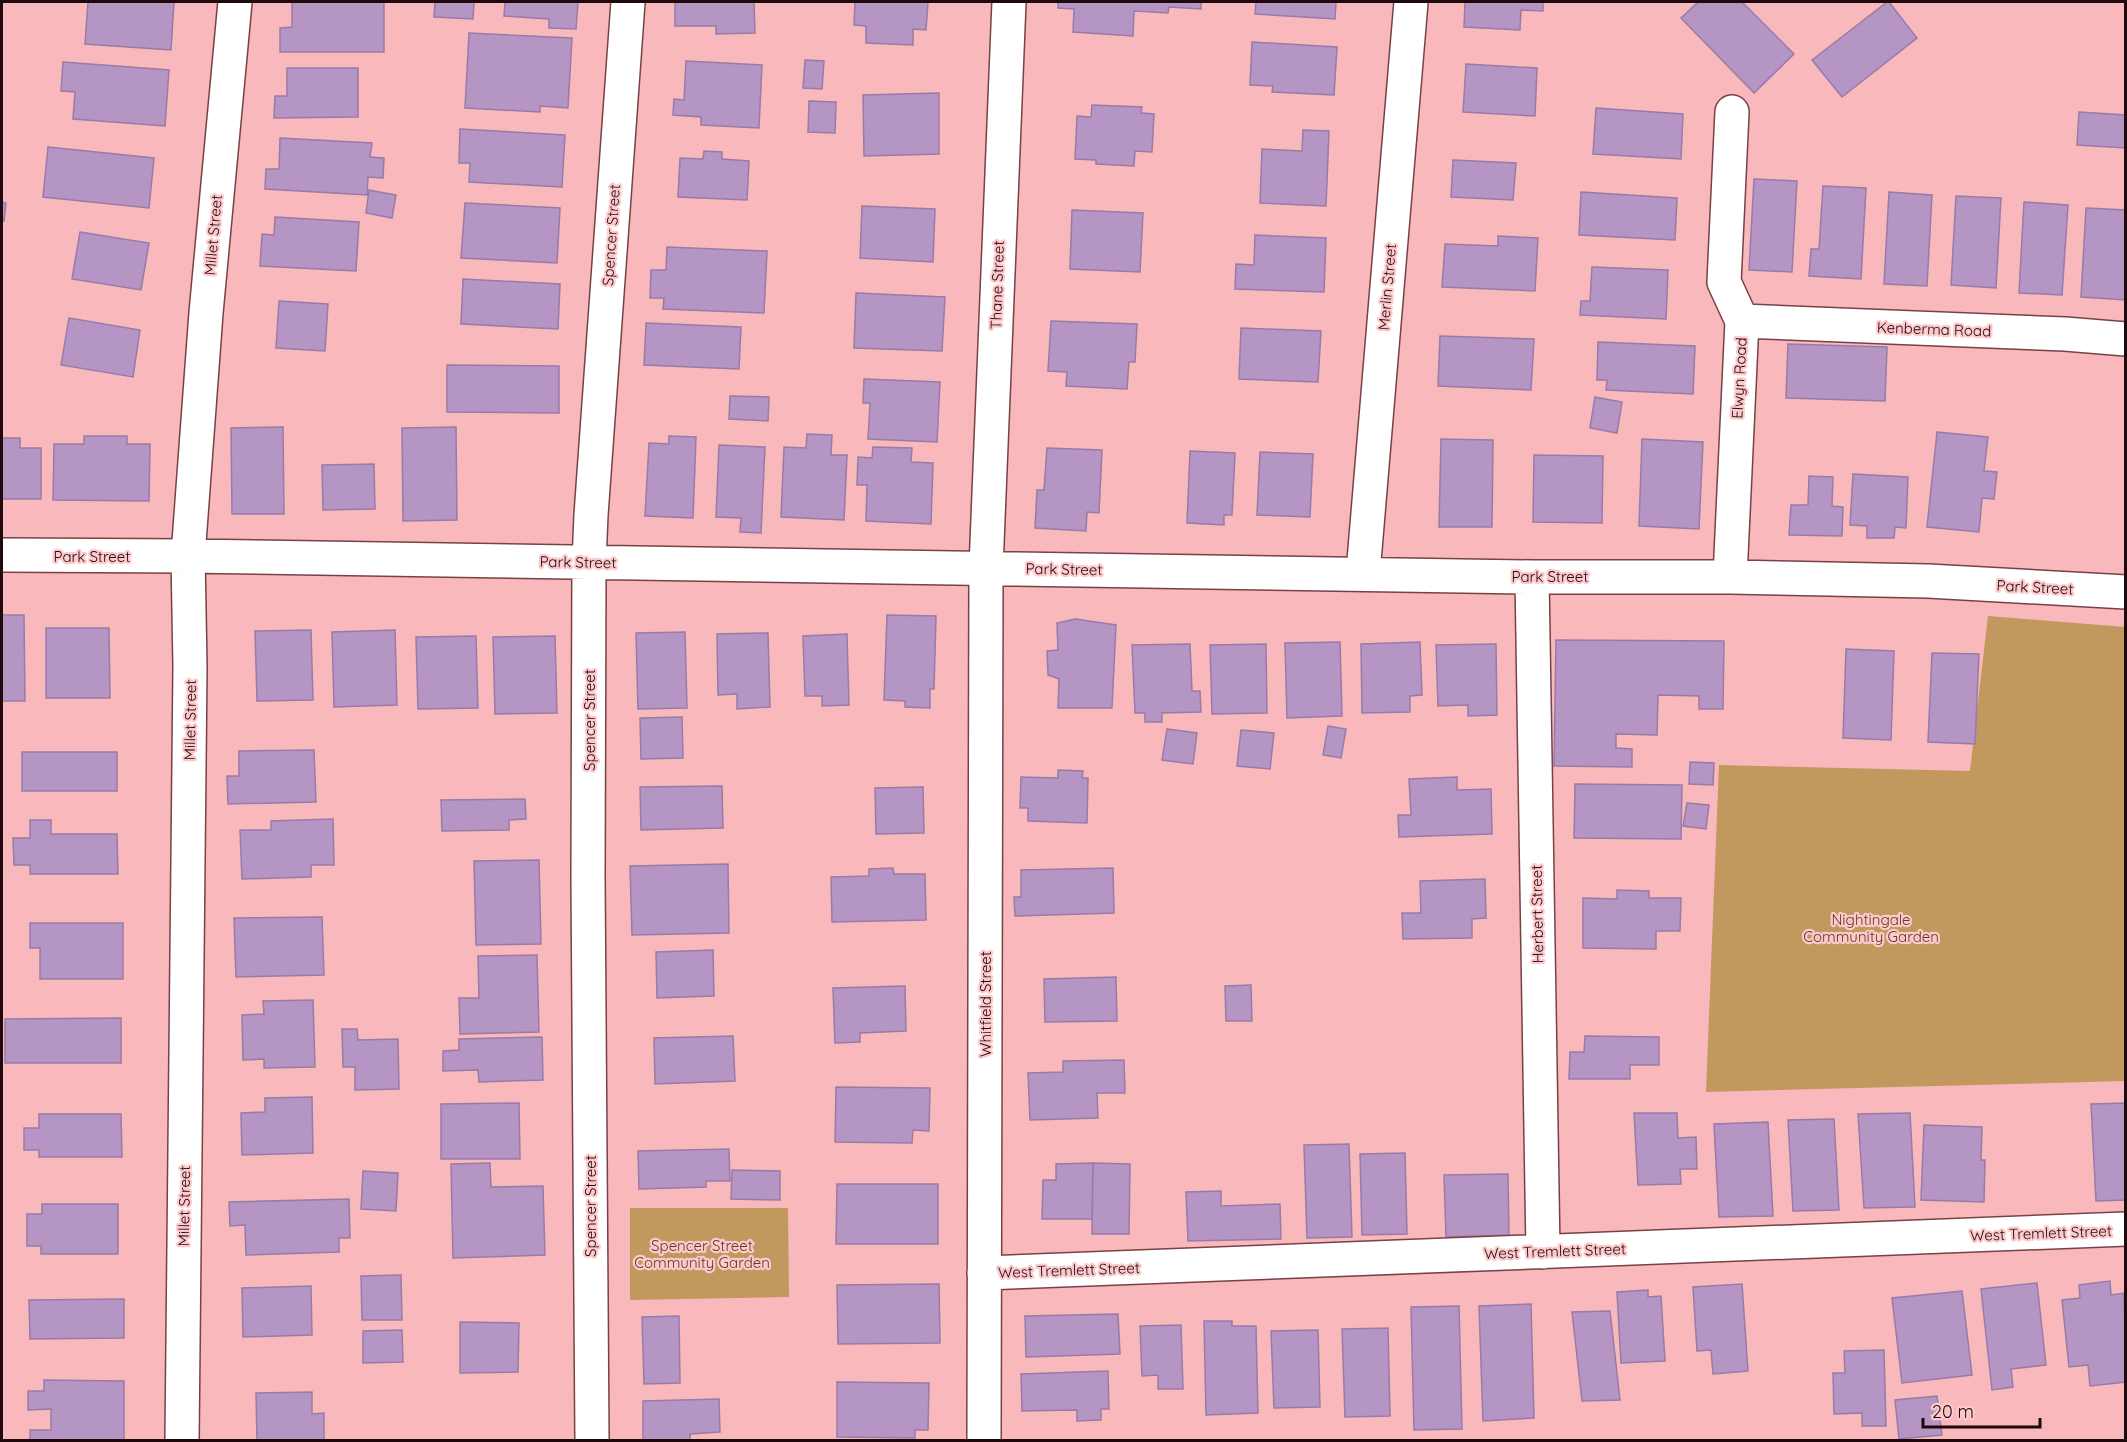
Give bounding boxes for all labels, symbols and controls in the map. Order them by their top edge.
street label: Spencer Street [598,184,624,286]
street label: Millet Street [200,194,226,276]
street label: Thane Street [986,240,1008,330]
street label: Merlin Street [1374,243,1400,331]
street label: Kenberma Road [1877,318,1991,340]
street label: Elwyn Road [1727,337,1751,419]
street label: Park Street [54,547,130,566]
street label: Park Street [539,552,617,572]
street label: Park Street [1025,559,1103,579]
street label: Park Street [1512,567,1588,586]
street label: Park Street [1996,576,2074,598]
street label: Spencer Street [580,669,599,771]
street label: Millet Street [180,679,200,761]
street label: Herbert Street [1527,865,1547,963]
park label: Nightingale Community Garden [1803,910,1939,946]
street label: Whitfield Street [976,951,995,1057]
street label: Spencer Street [581,1155,600,1257]
street label: Millet Street [174,1165,194,1247]
street label: West Tremlett Street [1970,1221,2112,1245]
park label: Spencer Street Community Garden [634,1236,770,1272]
street label: West Tremlett Street [1484,1239,1626,1263]
street label: West Tremlett Street [998,1258,1140,1282]
scale bar [1923,1391,2040,1429]
text: 20 m [1932,1400,1974,1423]

